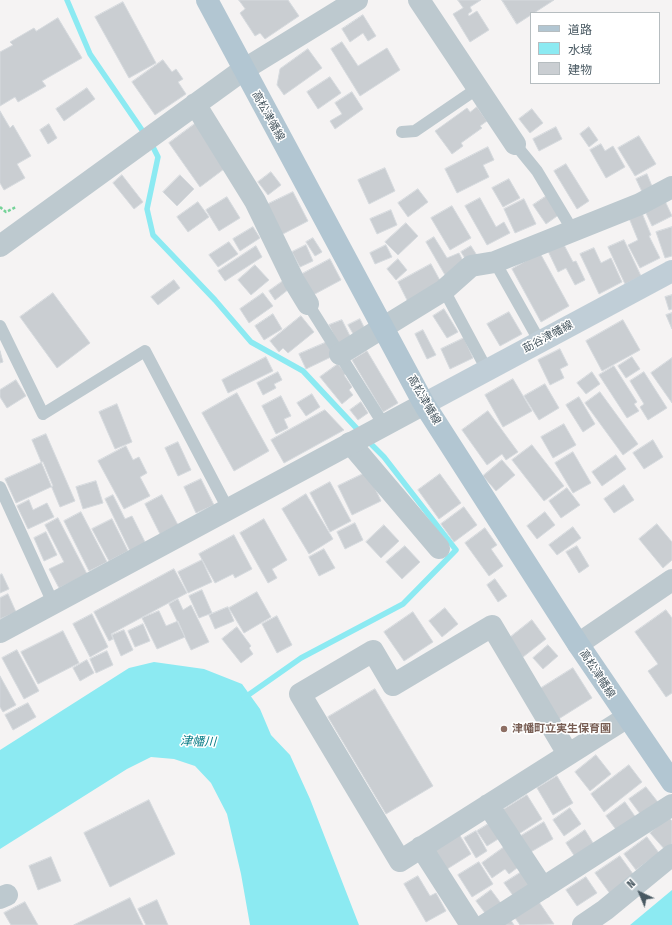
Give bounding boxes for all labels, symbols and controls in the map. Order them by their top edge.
legend [530,12,660,84]
text: 道路 [568,23,592,37]
text: 水域 [568,43,592,57]
text: 建物 [568,63,592,77]
street label: 高松津幡線 [249,89,287,143]
street label: 莇谷津幡線 [521,318,575,356]
street label: 高松津幡線 [405,373,443,427]
street label: 高松津幡線 [576,647,618,701]
place label: 津幡町立実生保育園 [512,722,611,736]
marker: 津幡町立実生保育園 [499,724,509,734]
water label: 津幡川 [180,734,216,750]
north arrow [620,873,660,913]
text: N [624,877,638,891]

